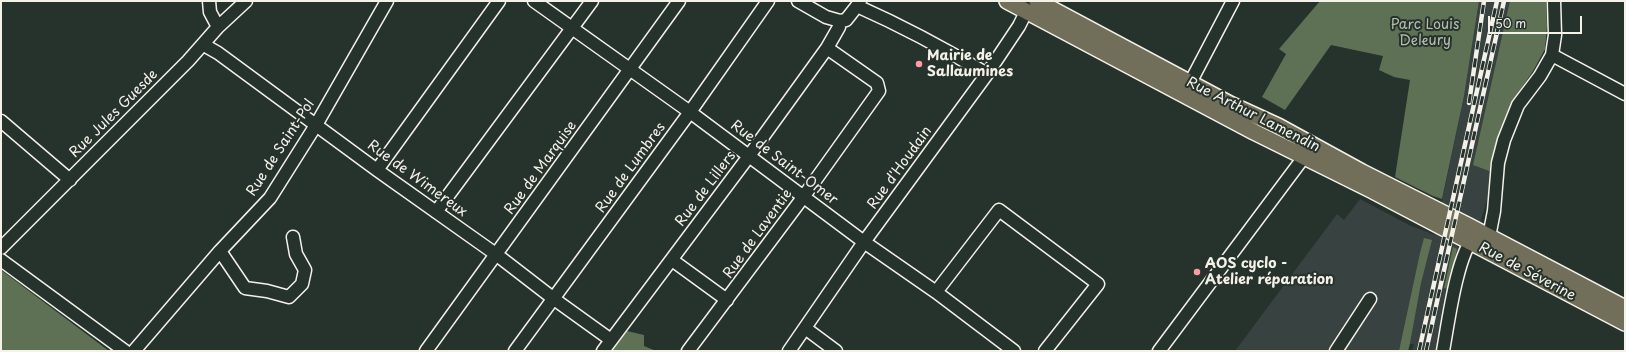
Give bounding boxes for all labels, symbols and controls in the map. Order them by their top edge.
scale bar [1490,8,1584,34]
text: 50 m [1495,14,1526,32]
park label: Parc Louis Deleury [1391,17,1459,50]
place label: Mairie de Sallaumines [927,48,1013,80]
marker: Mairie de Sallaumines [914,59,924,69]
street label: Rue Jules Guesde [66,66,162,162]
street label: Rue Arthur Lamendin [1184,74,1322,156]
street label: Rue de Saint-Pol [243,96,319,200]
street label: Rue de Saint-Omer [727,117,841,209]
street label: Rue de Marquise [501,118,581,218]
street label: Rue de Lumbres [593,120,669,216]
street label: Rue d'Houdain [864,123,936,213]
street label: Rue de Wimereux [364,137,470,221]
street label: Rue de Lillers [672,148,740,230]
street label: Rue de Laventie [720,186,796,282]
street label: Rue de Séverine [1476,239,1578,305]
place label: AOS cyclo - Atelier réparation [1205,256,1334,288]
marker: AOS cyclo - Atelier réparation [1192,267,1202,277]

